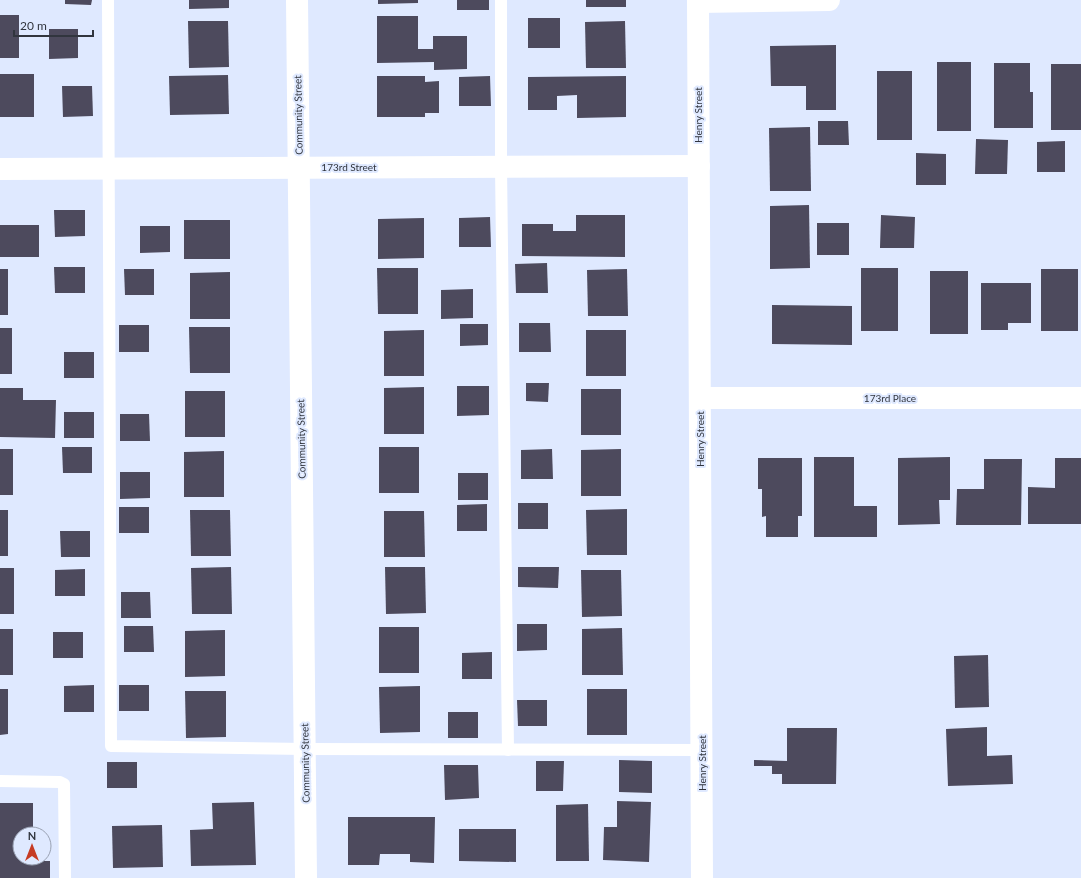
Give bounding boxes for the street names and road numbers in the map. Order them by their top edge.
street label: Community Street [291,75,305,155]
street label: Henry Street [692,87,704,143]
street label: 173rd Street [321,161,377,173]
street label: 173rd Place [864,392,916,404]
street label: Community Street [294,399,308,479]
street label: Henry Street [694,411,706,467]
street label: Community Street [298,723,312,803]
street label: Henry Street [696,735,708,791]

